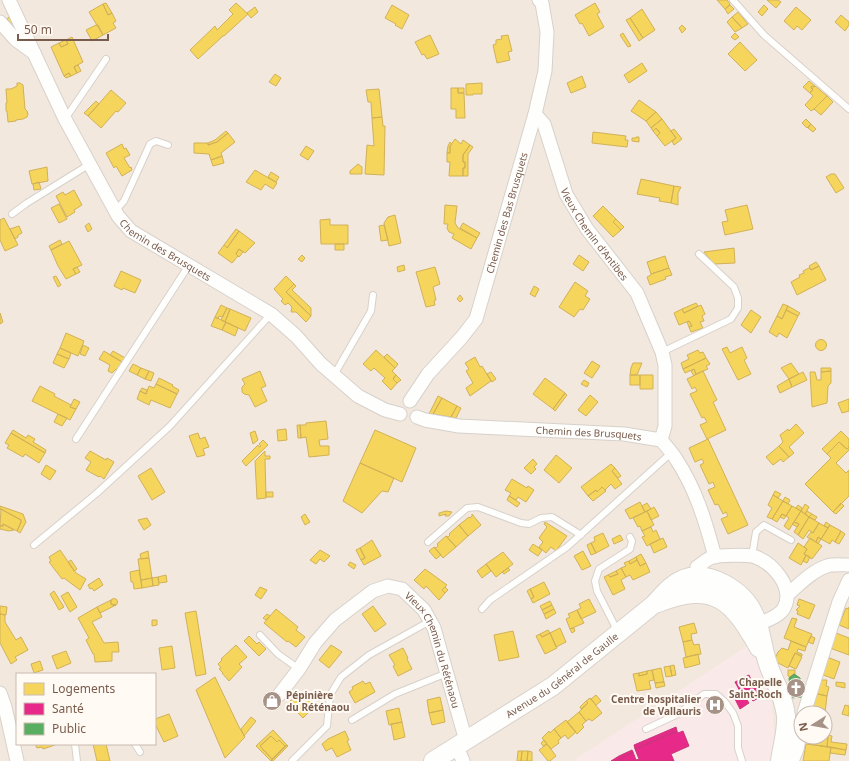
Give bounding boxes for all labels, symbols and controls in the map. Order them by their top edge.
scale bar [18,16,108,42]
text: 50 m [24,21,52,38]
street label: Chemin des Bas Brusquets [482,150,531,275]
street label: Vieux Chemin d'Antibes [558,186,632,284]
street label: Chemin des Brusquets [117,216,214,284]
street label: Chemin des Brusquets [535,423,643,444]
street label: Vieux Chemin du Réténaou [402,588,463,710]
street label: Avenue du Général de Gaulle [503,629,621,721]
legend [16,673,156,745]
place label: Chapelle Saint-Roch [729,675,782,701]
church icon: Chapelle Saint-Roch [785,677,807,699]
text: Logements [52,680,115,697]
place label: Pépinière du Réténaou [286,688,350,714]
shop icon: Pépinière du Réténaou [261,690,283,712]
place label: Centre hospitalier de Vallauris [611,692,702,718]
hospital icon: Centre hospitalier de Vallauris [704,694,726,716]
text: Santé [52,700,84,717]
north arrow [793,705,833,745]
text: Public [52,720,86,737]
text: N [794,721,811,733]

